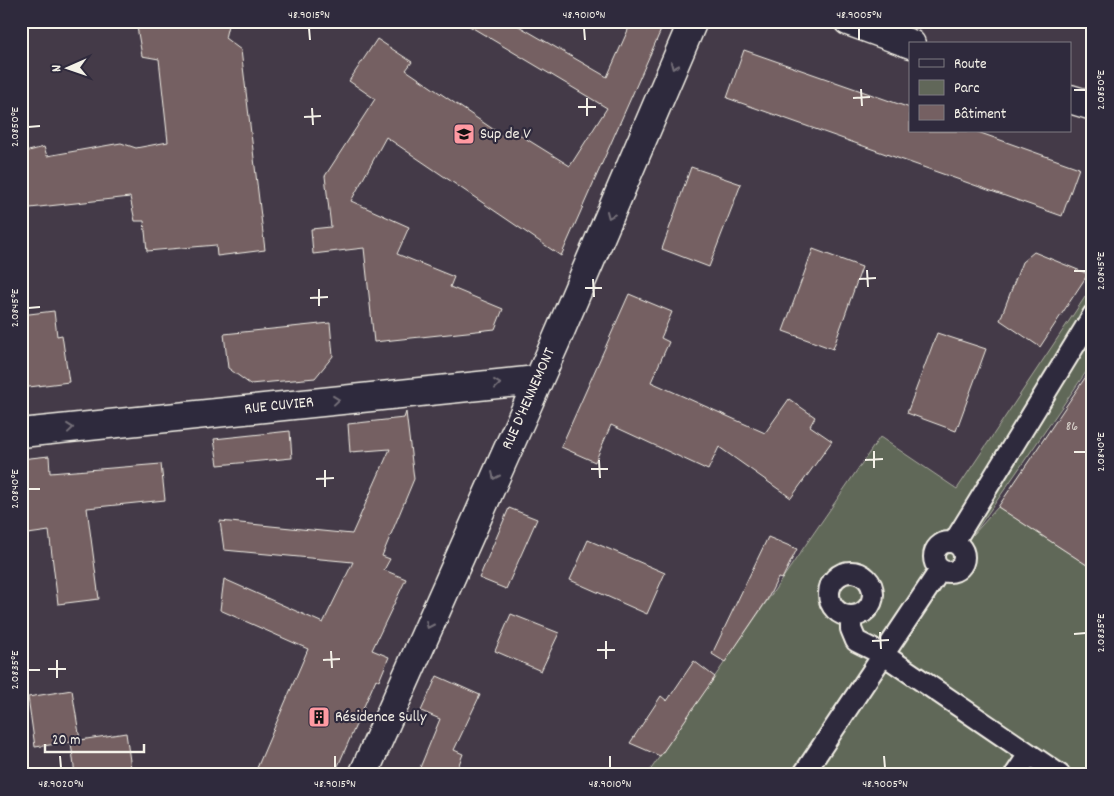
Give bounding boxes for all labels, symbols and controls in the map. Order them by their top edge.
text: 48.9015°N [288,7,330,24]
text: 48.9010°N [563,7,605,24]
text: 48.9005°N [836,7,882,24]
north arrow [42,42,92,92]
legend [909,42,1072,132]
text: Route [954,54,987,76]
one-way arrow [669,61,680,70]
text: N [47,64,67,72]
text: 2.0850°E [1093,69,1110,110]
text: Parc [954,78,979,100]
text: Bâtiment [954,104,1007,126]
text: 2.0850°E [7,106,24,147]
school or university icon: Sup de V [452,122,476,146]
place label: Sup de V [480,123,531,146]
one-way arrow [605,210,616,219]
text: 2.0845°E [1093,251,1110,290]
text: 2.0845°E [7,288,24,327]
street label: RUE D'HENNEMONT [496,344,562,454]
one-way arrow [494,379,502,390]
street label: RUE CUVIER [243,391,315,421]
one-way arrow [332,395,340,406]
house number: 86 [1066,417,1078,437]
one-way arrow [66,423,74,434]
text: 2.0840°E [1093,432,1110,472]
text: 2.0840°E [7,469,24,509]
one-way arrow [490,471,501,480]
text: 2.0835°E [1093,613,1110,652]
one-way arrow [425,620,436,629]
text: 2.0835°E [7,650,24,689]
building icon: Résidence Sully [307,705,331,729]
place label: Résidence Sully [335,706,427,729]
scale bar [45,721,144,753]
text: 20 m [52,730,80,752]
text: 48.9020°N [38,776,84,793]
text: 48.9015°N [314,776,356,793]
text: 48.9010°N [589,776,631,793]
text: 48.9005°N [862,776,908,793]

